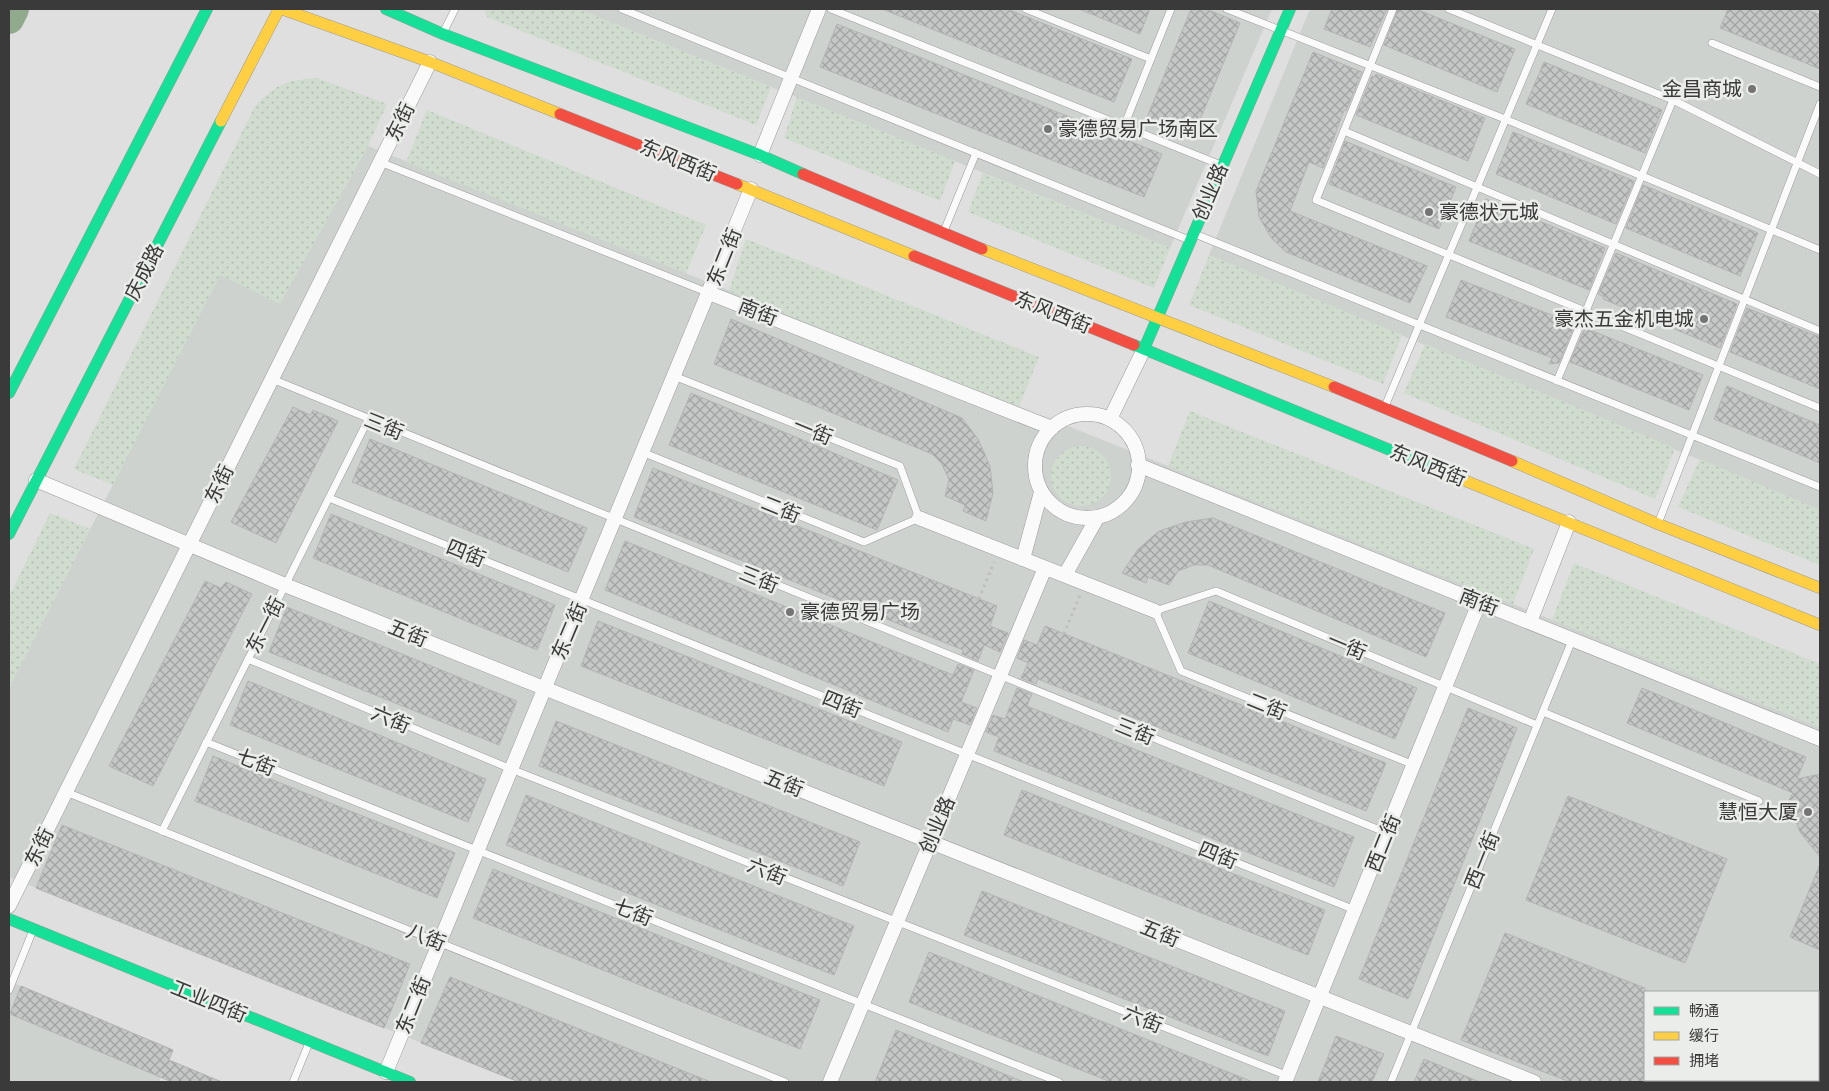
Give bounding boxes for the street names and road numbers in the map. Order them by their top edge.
street label: 东街 [380,99,420,145]
street label: 东风西街 [636,134,720,186]
street label: 创业路 [1187,160,1233,224]
street label: 东二街 [702,225,746,289]
street label: 庆成路 [120,240,168,304]
street label: 东风西街 [1011,286,1095,338]
street label: 南街 [735,294,781,330]
street label: 三街 [361,407,407,445]
street label: 一街 [790,412,836,450]
street label: 东风西街 [1386,439,1470,491]
street label: 东街 [199,461,239,507]
street label: 二街 [758,490,804,528]
street label: 四街 [443,534,489,572]
street label: 三街 [736,560,782,598]
street label: 南街 [1456,584,1502,620]
street label: 东一街 [241,593,289,657]
street label: 东二街 [546,599,592,663]
street label: 五街 [385,614,431,652]
street label: 一街 [1324,627,1370,665]
street label: 四街 [819,685,865,723]
street label: 二街 [1244,687,1290,725]
street label: 六街 [368,700,414,738]
street label: 三街 [1112,712,1158,750]
street label: 七街 [233,743,279,781]
street label: 五街 [761,764,807,802]
street label: 创业路 [914,793,960,857]
street label: 西二街 [1361,811,1405,875]
street label: 东街 [19,824,59,870]
street label: 西一街 [1460,828,1504,892]
street label: 四街 [1195,836,1241,874]
street label: 六街 [744,852,790,890]
street label: 七街 [610,893,656,931]
street label: 五街 [1137,914,1183,952]
street label: 八街 [403,918,449,956]
street label: 东二街 [391,973,435,1037]
street label: 工业四街 [167,975,251,1027]
street label: 六街 [1120,1000,1166,1038]

